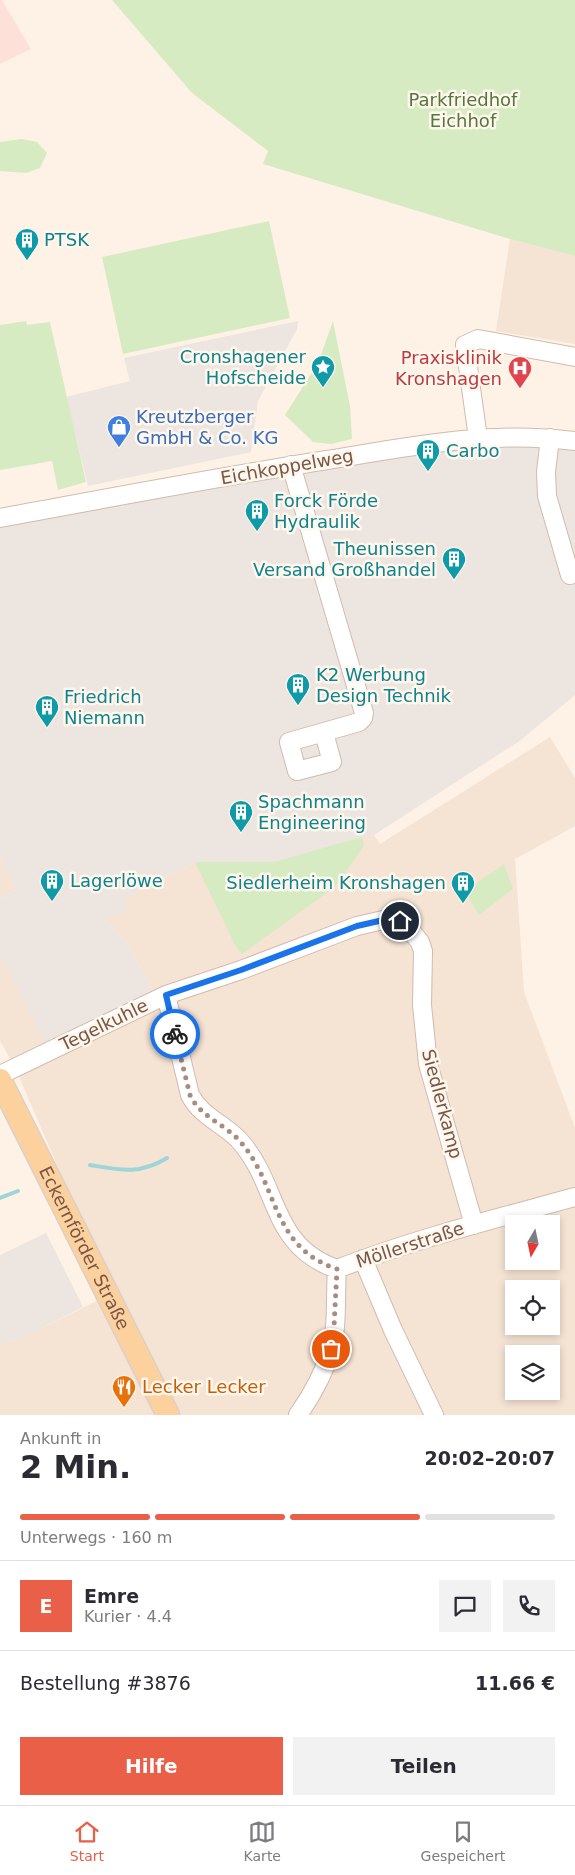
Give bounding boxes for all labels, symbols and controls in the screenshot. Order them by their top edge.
park label: Parkfriedhof Eichhof [409,89,518,131]
building icon: PTSK [14,227,40,261]
place label: PTSK [44,229,90,250]
place label: Cronshagener Hofscheide [180,346,307,388]
place label: Praxisklinik Kronshagen [395,347,503,389]
place icon: Cronshagener Hofscheide [310,354,336,388]
hospital icon: Praxisklinik Kronshagen [507,355,533,389]
place label: Kreutzberger GmbH & Co. KG [136,406,278,448]
shop icon: Kreutzberger GmbH & Co. KG [106,414,132,448]
building icon: Carbo [415,438,441,472]
place label: Carbo [446,440,499,461]
street label: Eichkoppelweg [219,444,355,489]
place label: Forck Förde Hydraulik [274,490,378,532]
building icon: Forck Förde Hydraulik [244,498,270,532]
place label: Theunissen Versand Großhandel [253,538,436,580]
building icon: Theunissen Versand Großhandel [441,546,467,580]
place label: K2 Werbung Design Technik [316,664,452,706]
building icon: K2 Werbung Design Technik [285,672,311,706]
place label: Friedrich Niemann [64,686,145,728]
building icon: Friedrich Niemann [34,694,60,728]
place label: Spachmann Engineering [258,791,366,833]
building icon: Spachmann Engineering [228,799,254,833]
building icon: Lagerlöwe [39,868,65,902]
place label: Lagerlöwe [70,870,163,891]
building icon: Siedlerheim Kronshagen [450,870,476,904]
place label: Siedlerheim Kronshagen [226,872,446,893]
pin [379,900,421,942]
icon: home [386,907,414,935]
street label: Tegelkuhle [55,994,151,1055]
courier [150,1009,200,1059]
icon: bike [161,1020,189,1048]
street label: Siedlerkamp [418,1047,467,1161]
street label: Eckernförder Straße [35,1163,134,1333]
north arrow [505,1215,560,1270]
map controls [505,1215,560,1400]
street label: Möllerstraße [353,1217,466,1272]
button: locate [505,1280,560,1335]
pin [310,1328,352,1370]
icon: bag [317,1335,345,1363]
button: layers [505,1345,560,1400]
restaurant icon: Lecker Lecker [111,1374,137,1408]
place label: Lecker Lecker [142,1376,266,1397]
text: Ankunft in [20,1429,101,1448]
text: 20:02–20:07 [425,1447,555,1469]
text: 2 Min. [20,1448,131,1486]
text: Unterwegs · 160 m [20,1528,172,1547]
button: chat [439,1580,491,1632]
button: phone [503,1580,555,1632]
text: Emre [84,1585,139,1607]
text: E [40,1595,52,1617]
text: Kurier · 4.4 [84,1607,172,1626]
text: Bestellung #3876 [20,1672,191,1694]
text: 11.66 € [475,1672,555,1694]
button: Hilfe [20,1737,283,1795]
button: Teilen [293,1737,555,1795]
tab: Start [70,1818,104,1864]
tab: Karte [244,1818,281,1864]
tab: Gespeichert [421,1818,505,1864]

